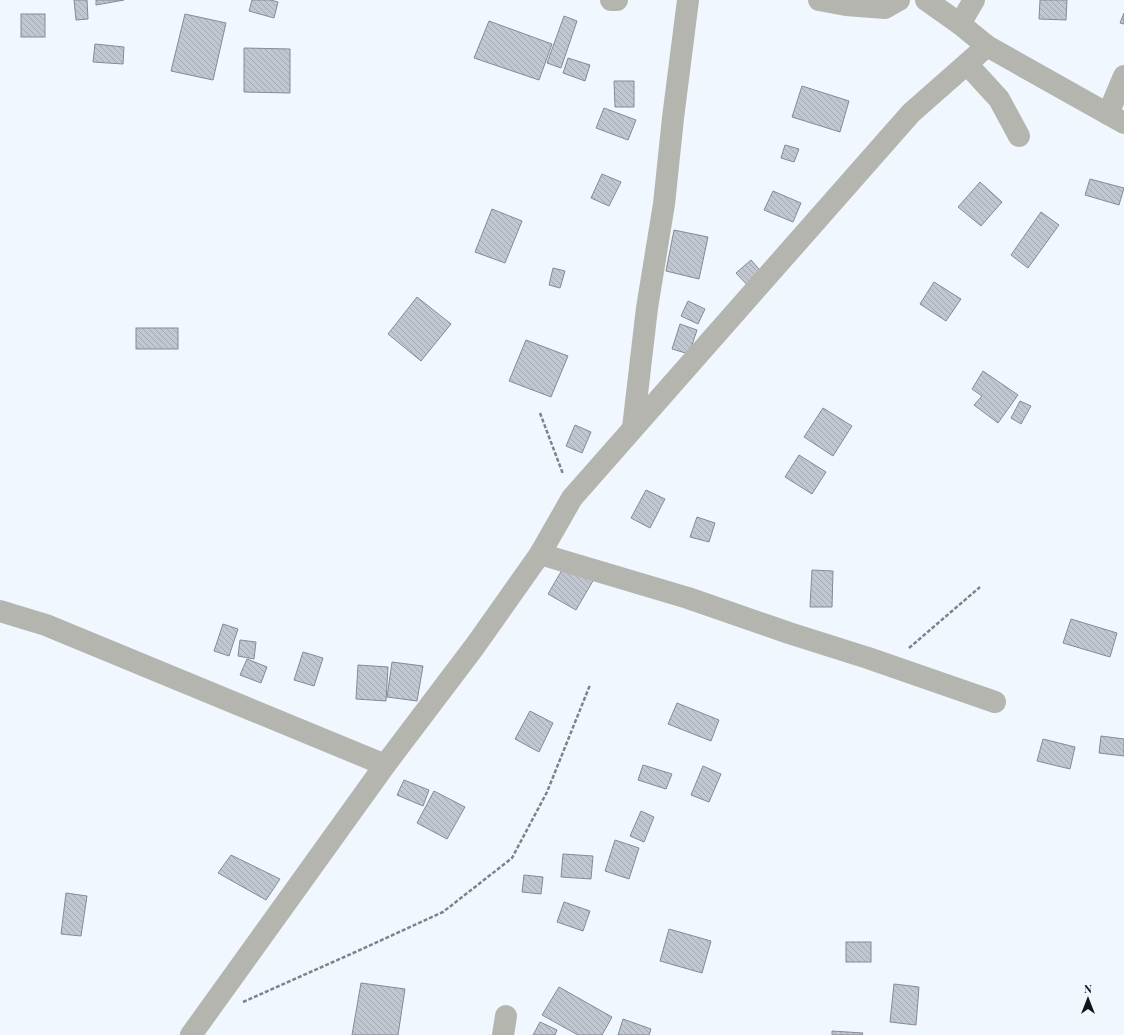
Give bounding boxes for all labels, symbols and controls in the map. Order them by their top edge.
north arrow [1068,979,1108,1019]
text: N [1084,981,1092,996]

